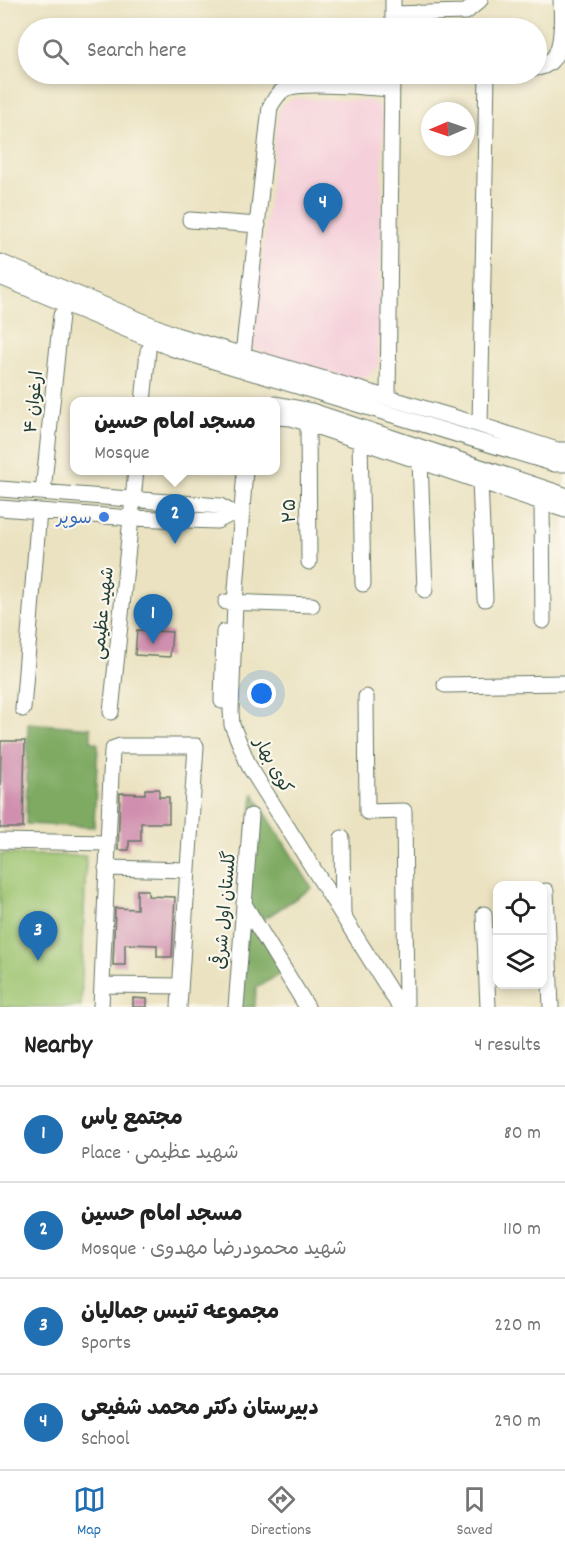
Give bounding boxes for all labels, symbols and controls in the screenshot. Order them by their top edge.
search box [18,18,547,84]
icon: search [39,35,72,68]
text: Search here [87,36,186,67]
north arrow [421,102,475,156]
pin: 4 [304,184,342,233]
street label: ارغوان ۴ [20,370,51,435]
popup [70,397,280,475]
text: مسجد امام حسین [94,408,256,439]
text: Mosque [94,440,150,468]
pin: 2 [156,494,195,544]
street label: ۲۵ [279,499,304,523]
place label: سوپر [55,507,92,532]
marker: سوپر [97,510,111,524]
street label: شهید عظیمی [87,565,122,661]
pin: 1 [134,594,172,644]
your location [247,679,276,708]
street label: کوی بهار [245,732,298,799]
street label: گلستان اول شرقی [207,850,244,970]
map controls [493,881,547,989]
button: locate [493,881,547,935]
pin: 3 [18,912,57,961]
button: layers [493,935,547,989]
text: Nearby [24,1028,92,1065]
text: 4 results [474,1032,541,1060]
text: مجتمع یاس [81,1104,183,1135]
text: 1 [41,1120,46,1148]
text: 80 m [504,1120,541,1148]
text: Place · شهید عظیمی [81,1140,239,1168]
text: مسجد امام حسین [81,1200,243,1231]
text: 2 [39,1216,48,1244]
text: 110 m [503,1216,541,1244]
text: Mosque · شهید محمودرضا مهدوی [81,1236,347,1264]
text: مجموعه تنیس جمالیان [81,1298,279,1329]
text: 3 [39,1312,48,1340]
text: 220 m [494,1312,541,1340]
text: Sports [81,1330,131,1358]
text: دبیرستان دکتر محمد شفیعی [81,1394,319,1425]
text: 4 [39,1408,48,1436]
text: 290 m [494,1408,541,1436]
text: School [81,1426,130,1454]
tab: Map [73,1483,106,1542]
tab: Directions [251,1483,311,1542]
tab: Saved [457,1483,492,1542]

